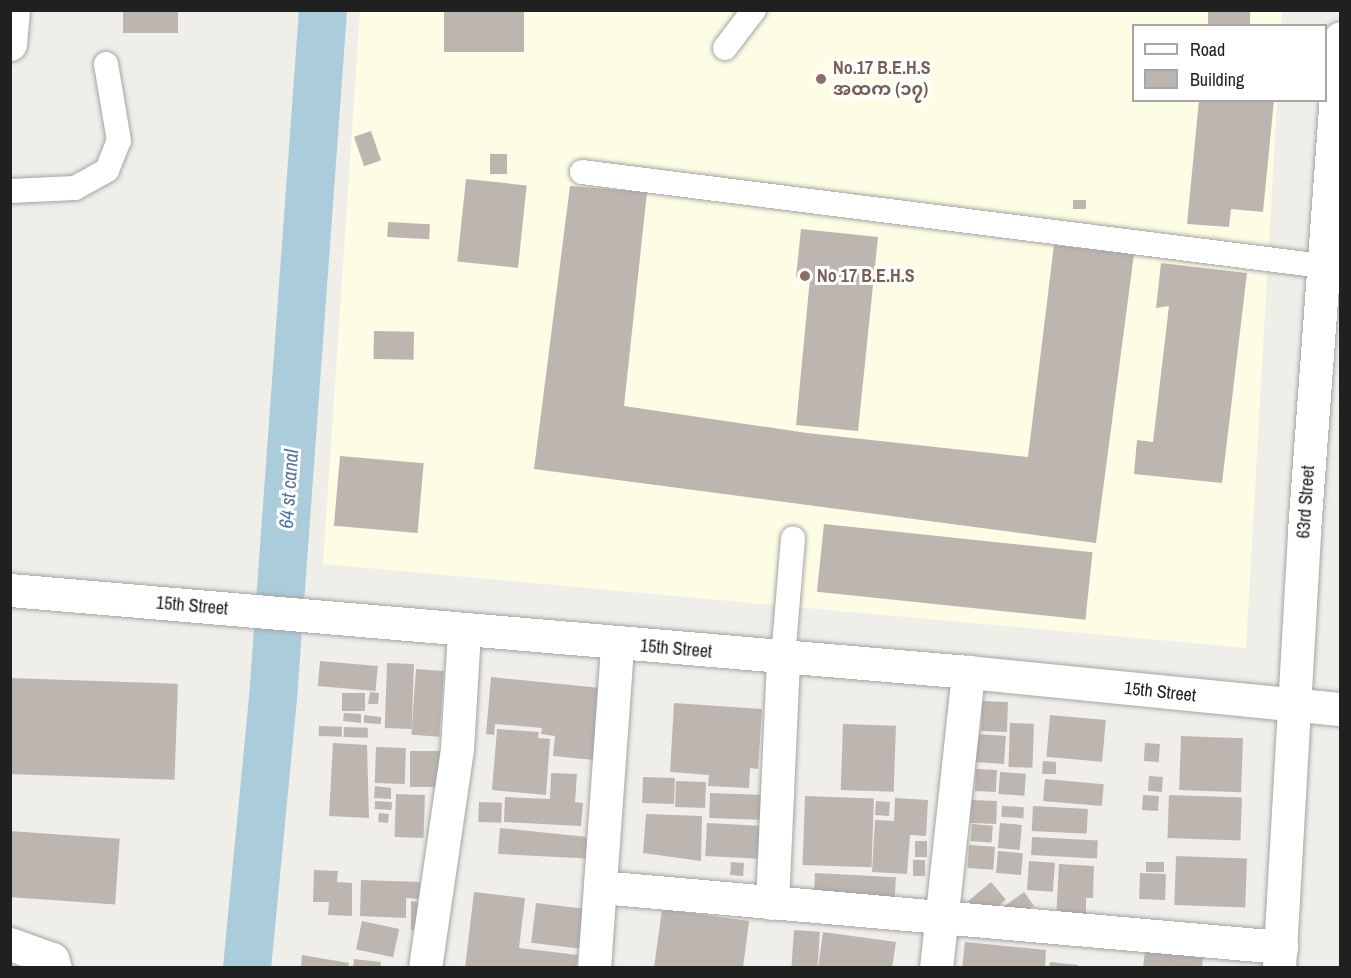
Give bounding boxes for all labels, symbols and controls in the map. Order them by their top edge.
legend [1132,24,1327,102]
text: Road [1190,37,1225,62]
place label: No.17 B.E.H.S အထက (၁၇) [833,58,931,100]
text: Building [1190,67,1244,92]
marker: No.17 B.E.H.S အထက (၁၇) [814,72,828,86]
place label: No 17 B.E.H.S [817,265,915,287]
marker: No 17 B.E.H.S [798,269,812,283]
water label: 64 st canal [273,449,303,529]
street label: 63rd Street [1293,465,1319,539]
street label: 15th Street [155,592,229,620]
street label: 15th Street [639,635,713,663]
street label: 15th Street [1123,677,1197,707]

